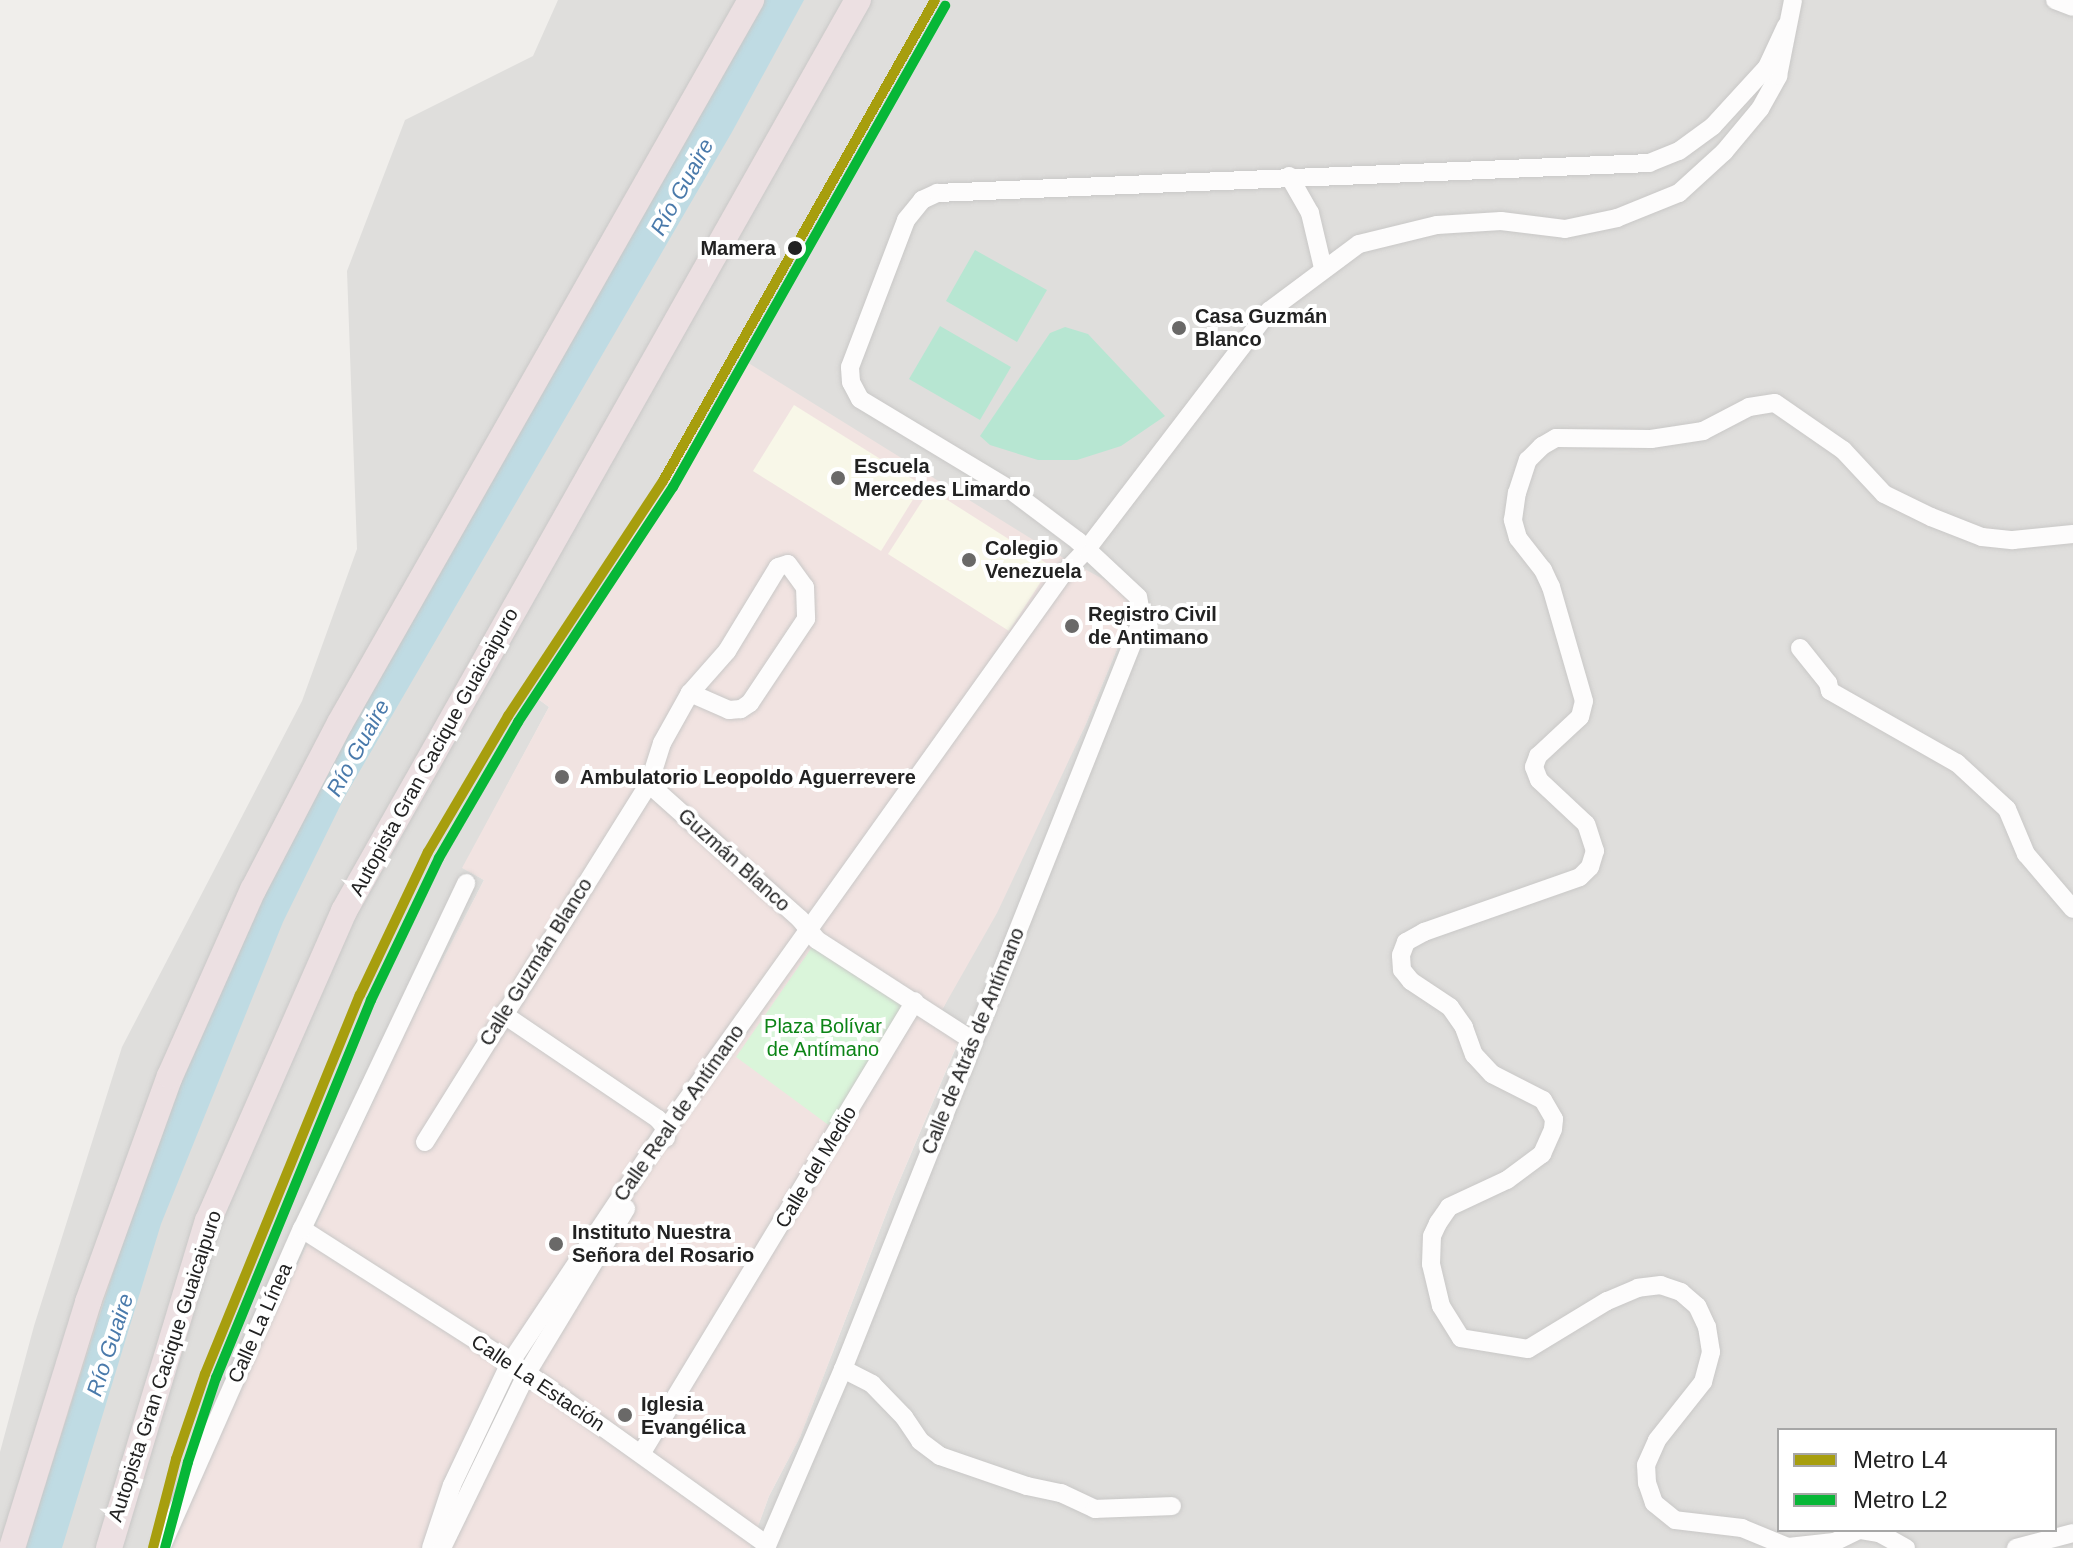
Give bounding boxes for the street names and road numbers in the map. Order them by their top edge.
street label: Autopista Gran Cacique Guaicaipuro [345,604,523,900]
street label: Guzmán Blanco [673,803,795,917]
street label: Calle Guzmán Blanco [475,874,597,1050]
street label: Calle de Atrás de Antímano [916,923,1030,1159]
street label: Calle Real de Antímano [609,1020,749,1206]
street label: Calle del Medio [770,1102,862,1232]
street label: Autopista Gran Cacique Guaicaipuro [103,1207,227,1525]
street label: Calle La Línea [223,1259,297,1387]
street label: Calle La Estación [467,1330,609,1436]

